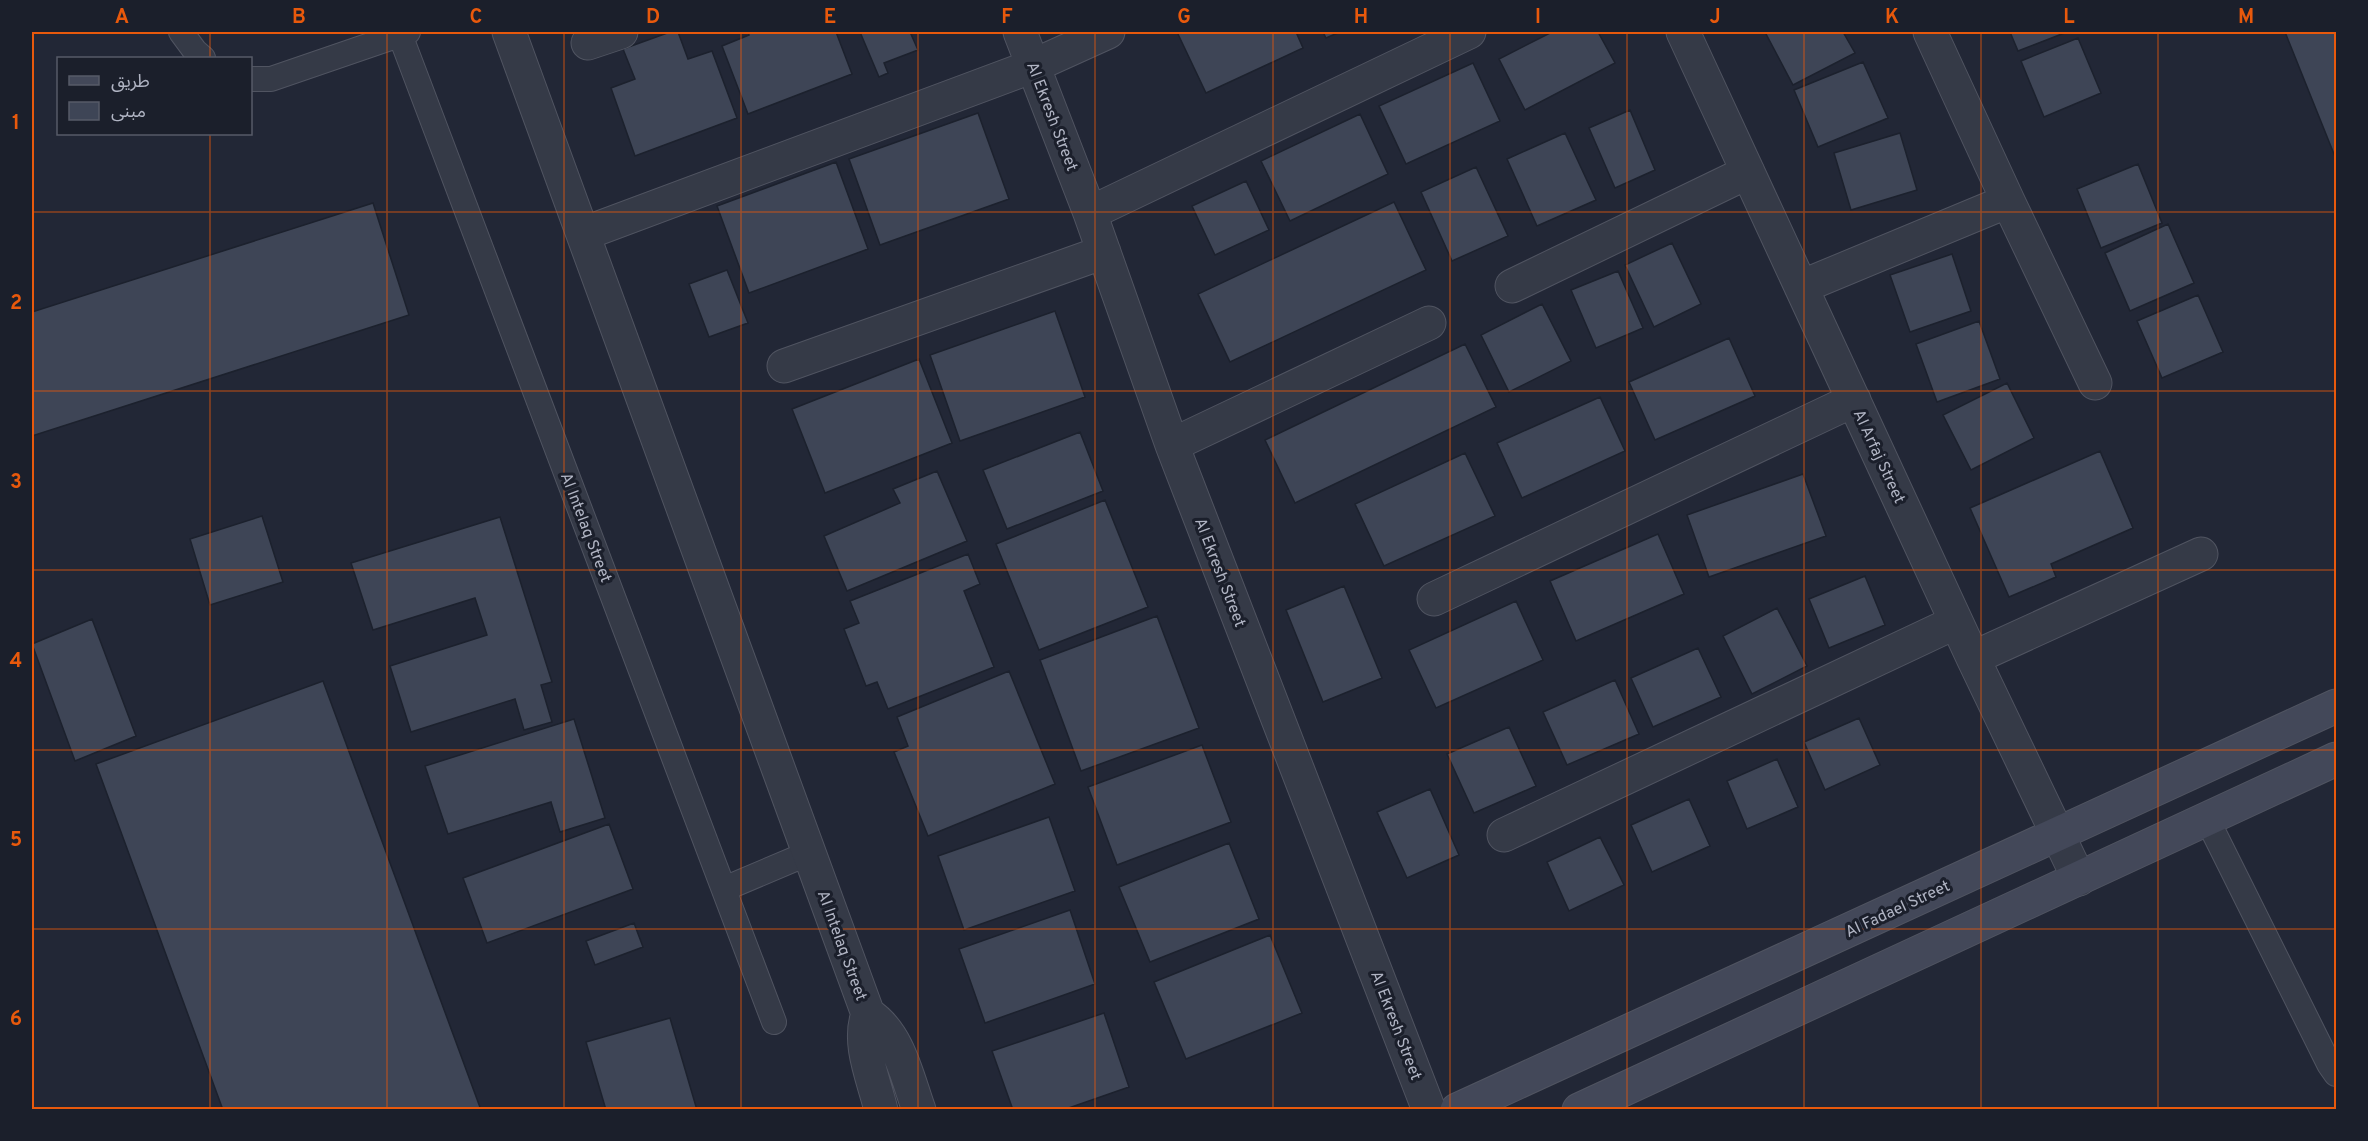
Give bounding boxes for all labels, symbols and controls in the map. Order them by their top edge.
text: A [115,5,129,31]
text: B [292,5,306,31]
text: C [470,5,482,31]
text: D [646,5,660,31]
text: E [824,5,836,31]
text: F [1001,5,1013,31]
text: G [1177,5,1191,31]
text: H [1354,5,1368,31]
text: I [1535,5,1541,31]
text: J [1709,5,1721,31]
text: K [1885,5,1899,31]
text: L [2063,5,2075,31]
text: M [2238,5,2254,31]
legend [57,57,252,135]
street label: Al Ekresh Street [1021,59,1081,174]
text: طريق [111,71,150,94]
text: مبنى [111,101,146,124]
text: 1 [12,111,20,137]
text: 2 [10,291,22,317]
street label: Al Arfaj Street [1848,407,1909,507]
text: 3 [10,470,22,496]
street label: Al Intelaq Street [555,470,615,586]
street label: Al Ekresh Street [1189,515,1249,630]
text: 4 [10,649,22,675]
text: 5 [10,828,22,854]
street label: Al Fadael Street [1842,877,1953,943]
street label: Al Intelaq Street [812,888,870,1004]
street label: Al Ekresh Street [1365,968,1425,1083]
text: 6 [10,1007,22,1033]

